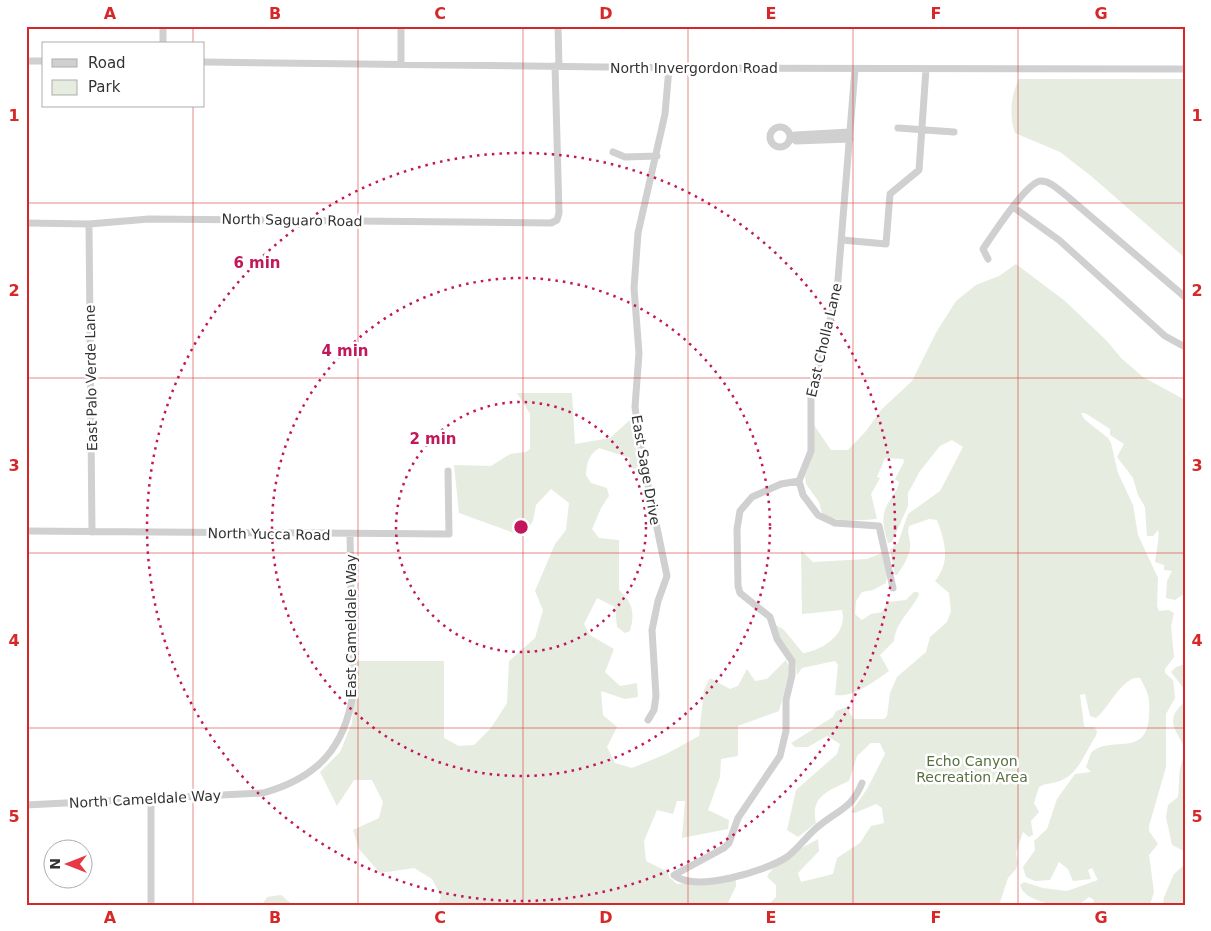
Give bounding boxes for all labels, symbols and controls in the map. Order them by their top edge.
text: A [104,4,117,23]
text: B [269,4,281,23]
text: C [434,4,446,23]
text: D [599,4,613,23]
text: E [766,4,776,23]
text: F [931,4,941,23]
text: G [1094,4,1108,23]
legend [42,42,205,108]
text: Road [88,54,126,72]
street label: North Invergordon Road [610,60,778,76]
text: Park [88,78,121,96]
text: 1 [8,106,20,125]
text: 1 [1191,106,1203,125]
street label: North Saguaro Road [221,211,363,229]
text: 6 min [233,254,281,272]
text: 2 [8,281,20,300]
street label: East Cholla Lane [803,281,845,399]
text: 2 [1191,281,1203,300]
street label: East Palo Verde Lane [82,305,100,451]
text: 4 min [321,342,369,360]
street label: East Sage Drive [628,414,664,526]
text: 2 min [409,430,457,448]
text: 3 [8,456,20,475]
text: 3 [1191,456,1203,475]
centre of rings [512,518,530,536]
street label: North Yucca Road [207,525,331,543]
street label: East Cameldale Way [343,554,359,698]
text: 4 [8,631,20,650]
text: 4 [1191,631,1203,650]
park label: Echo Canyon Recreation Area [916,753,1028,785]
street label: North Cameldale Way [69,787,221,811]
text: 5 [8,807,20,826]
text: 5 [1191,807,1203,826]
north arrow [42,838,92,888]
text: N [47,858,63,870]
text: A [104,908,117,927]
text: B [269,908,281,927]
text: C [434,908,446,927]
text: D [599,908,613,927]
text: E [766,908,776,927]
text: F [931,908,941,927]
text: G [1094,908,1108,927]

